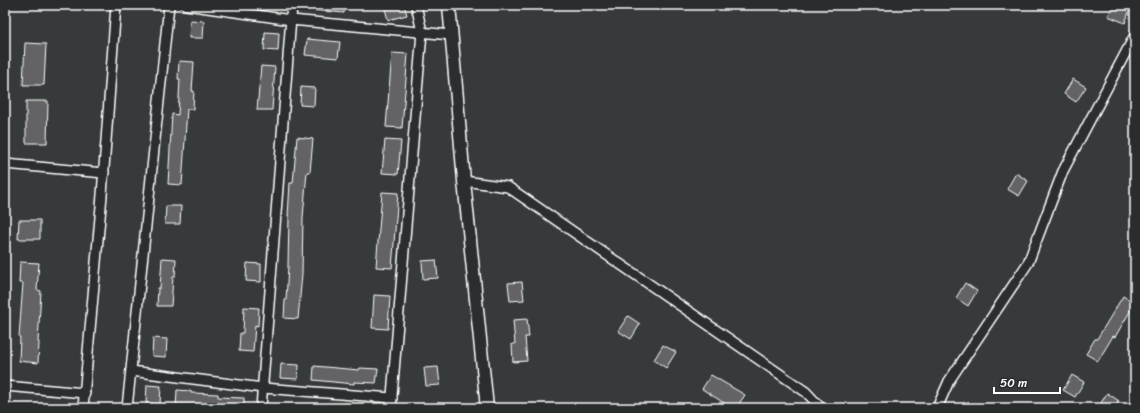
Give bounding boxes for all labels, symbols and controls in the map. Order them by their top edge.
scale bar [994,369,1060,395]
text: 50 m [1000,372,1027,394]

